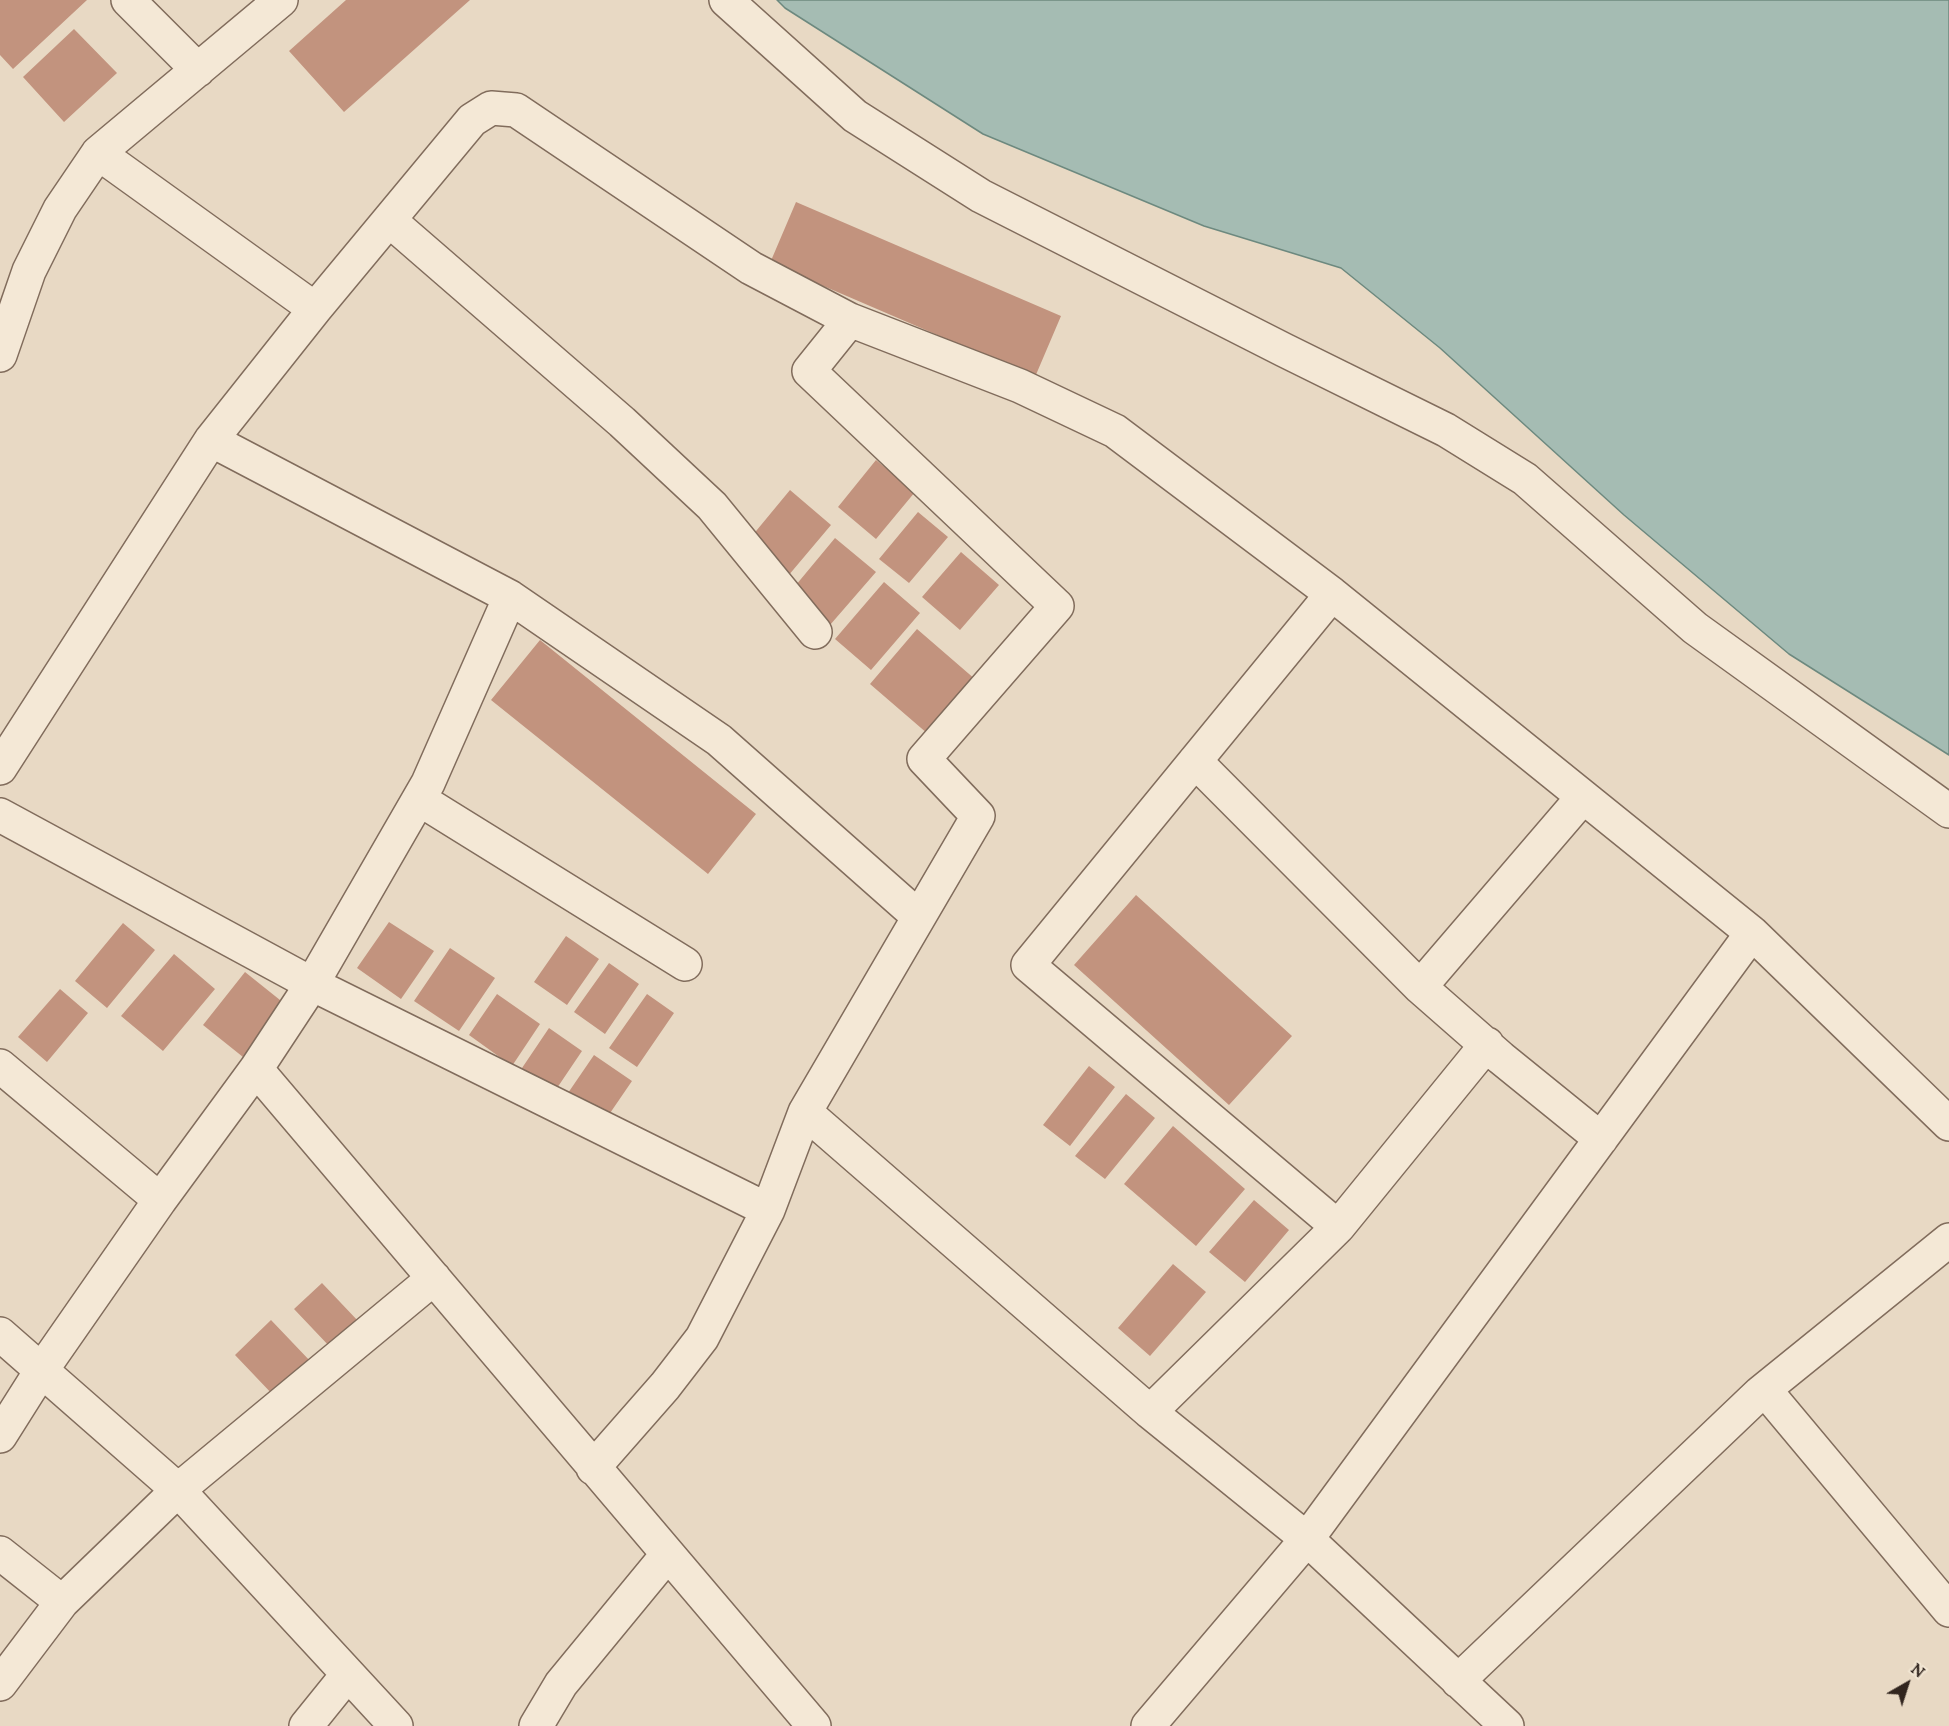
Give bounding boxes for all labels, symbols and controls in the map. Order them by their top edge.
north arrow [1877,1654,1937,1714]
text: N [1907,1658,1929,1682]

